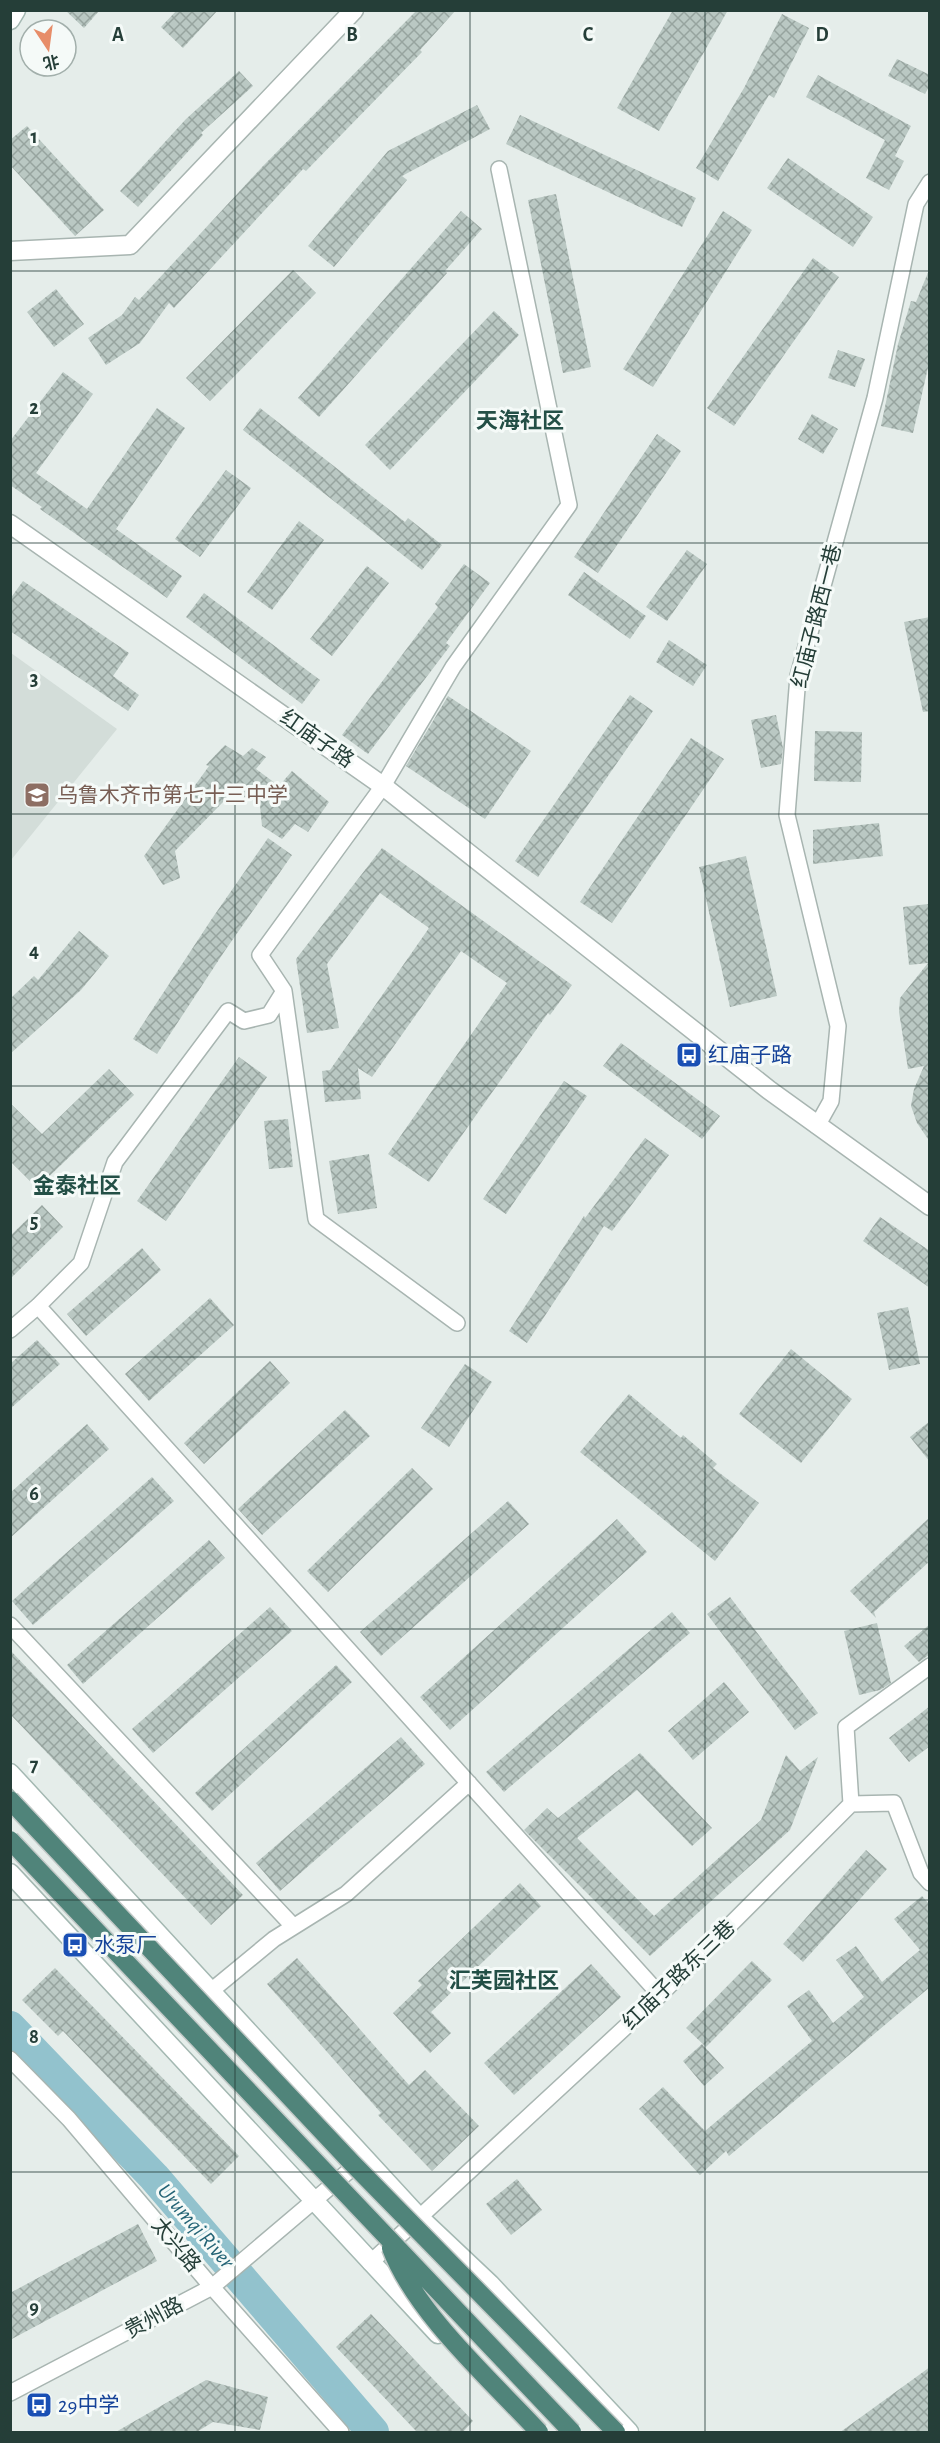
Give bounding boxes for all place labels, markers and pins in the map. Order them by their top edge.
school or university icon: 乌鲁木齐市第七十三中学 [22,780,52,810]
place label: 乌鲁木齐市第七十三中学 [57,784,288,806]
bus stop icon: 红庙子路 [674,1040,704,1070]
place label: 红庙子路 [708,1044,792,1066]
bus stop icon: 水泵厂 [60,1930,90,1960]
place label: 水泵厂 [94,1934,157,1956]
bus stop icon: 29中学 [24,2390,54,2420]
place label: 29中学 [58,2394,119,2416]

